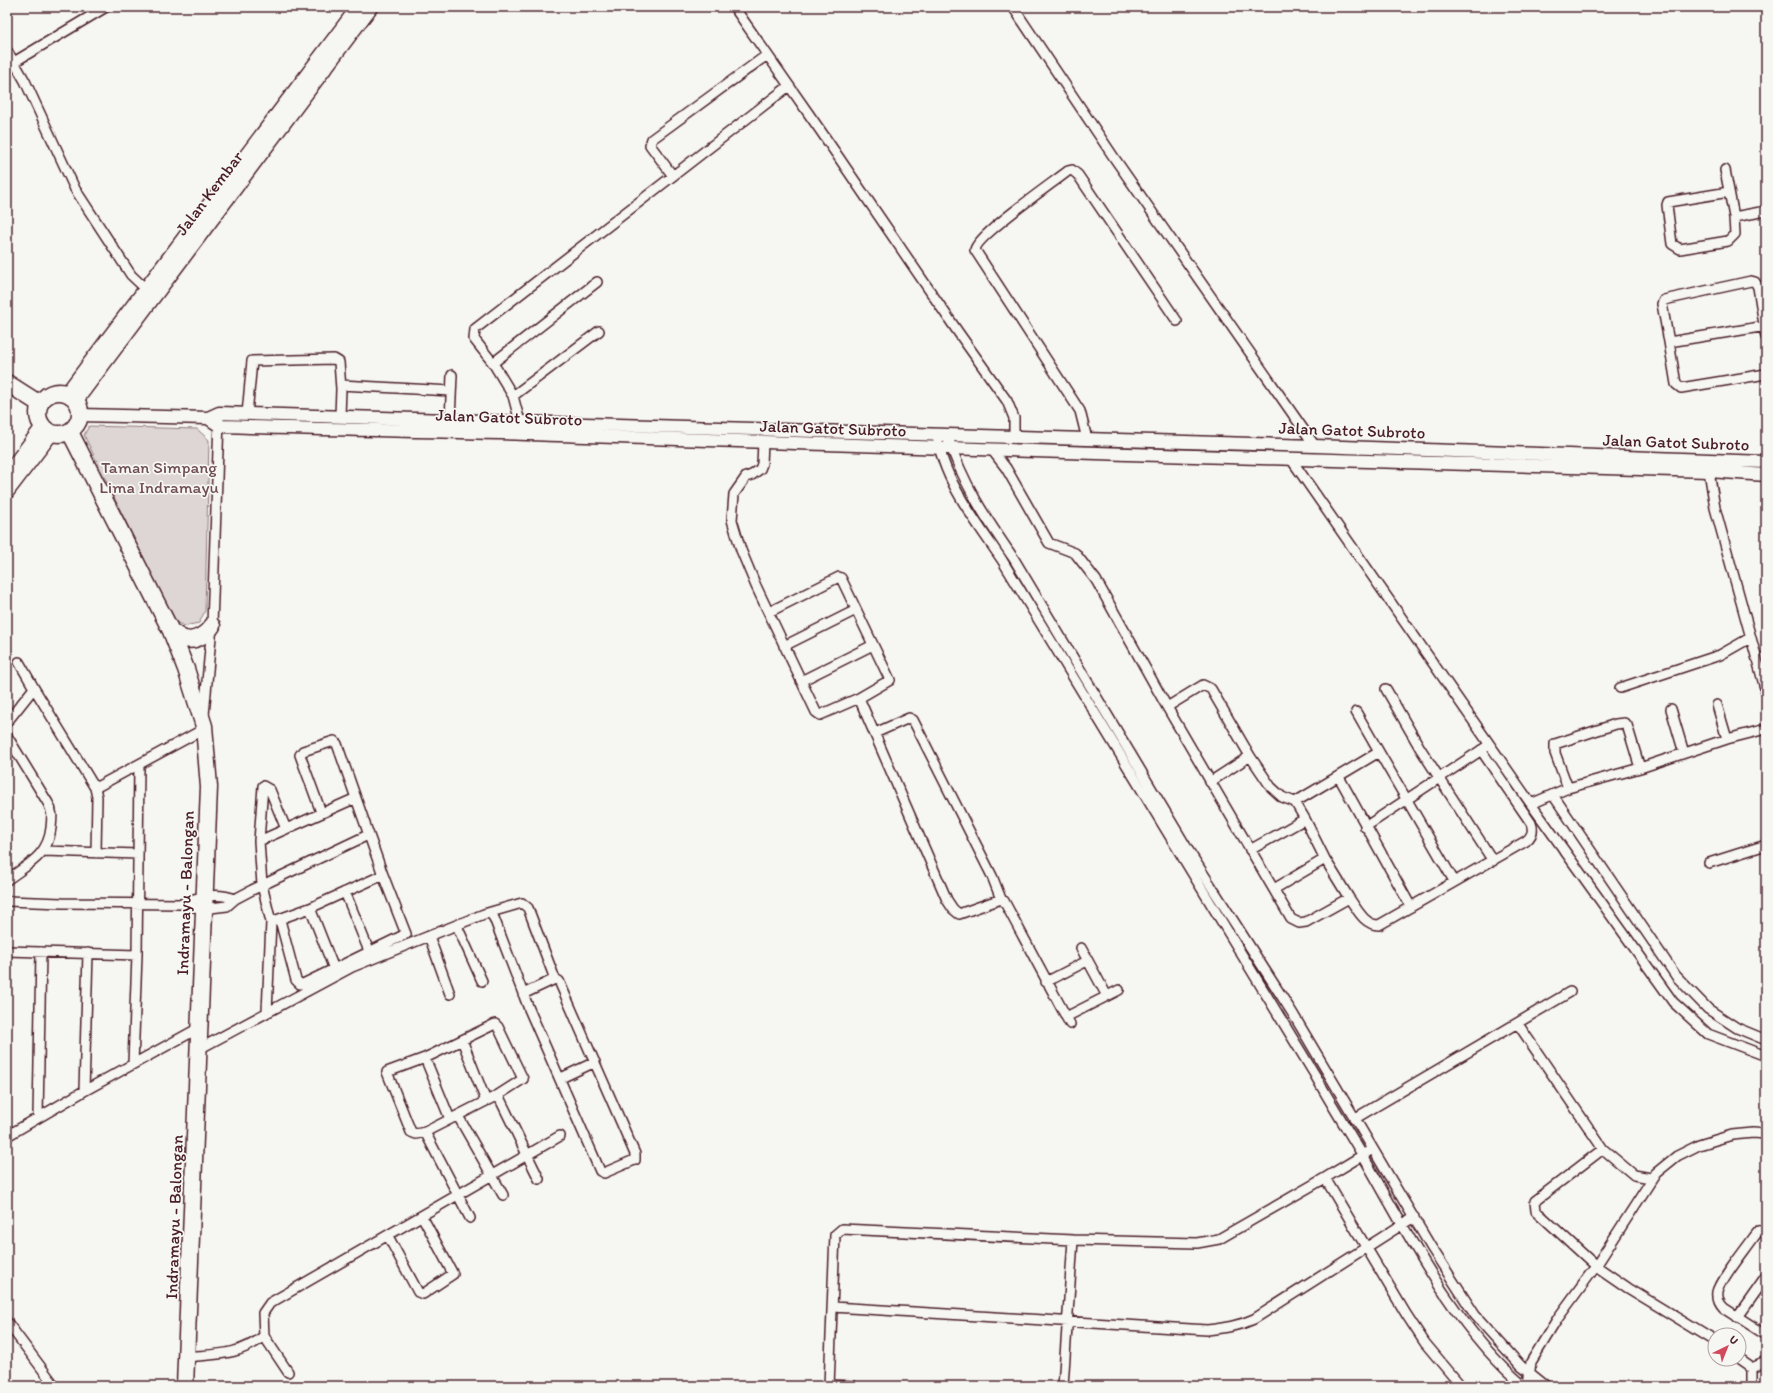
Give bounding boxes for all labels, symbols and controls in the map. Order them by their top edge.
street label: Jalan Kembar [171,147,247,239]
street label: Jalan Gatot Subroto [435,404,583,430]
street label: Jalan Gatot Subroto [759,415,907,441]
street label: Jalan Gatot Subroto [1278,417,1426,443]
street label: Jalan Gatot Subroto [1602,429,1750,455]
park label: Taman Simpang Lima Indramayu [99,457,219,497]
street label: Indramayu - Balongan [172,810,198,976]
street label: Indramayu - Balongan [161,1134,187,1300]
north arrow [1707,1327,1747,1367]
text: U [1726,1333,1741,1347]

